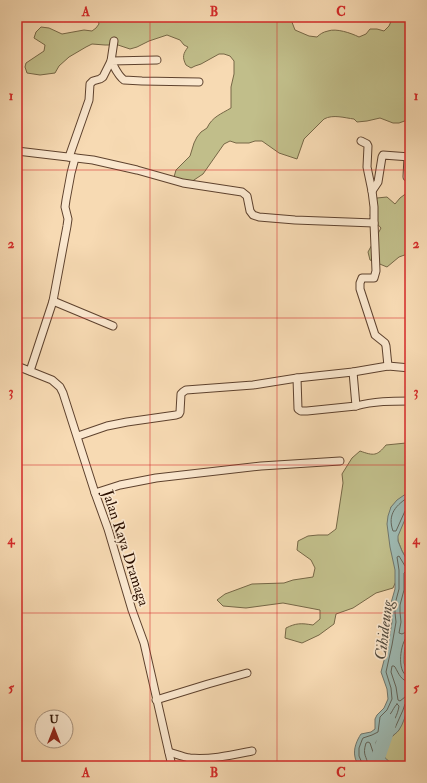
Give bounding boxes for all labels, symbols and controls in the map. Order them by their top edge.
text: A [81,4,91,20]
text: B [210,4,218,20]
text: C [336,4,346,20]
text: 1 [9,88,14,104]
text: 1 [414,88,419,104]
text: 2 [8,236,15,252]
text: 2 [413,236,420,252]
text: 3 [9,384,14,400]
text: 3 [414,384,419,400]
street label: Jalan Raya Dramaga [97,487,153,610]
text: 4 [6,532,15,548]
text: 4 [411,532,420,548]
water label: Cihideung [370,598,398,661]
text: 5 [8,680,14,696]
text: 5 [413,680,419,696]
north arrow [34,709,74,749]
text: U [49,713,59,726]
text: A [81,765,91,781]
text: B [210,765,218,781]
text: C [336,765,346,781]

